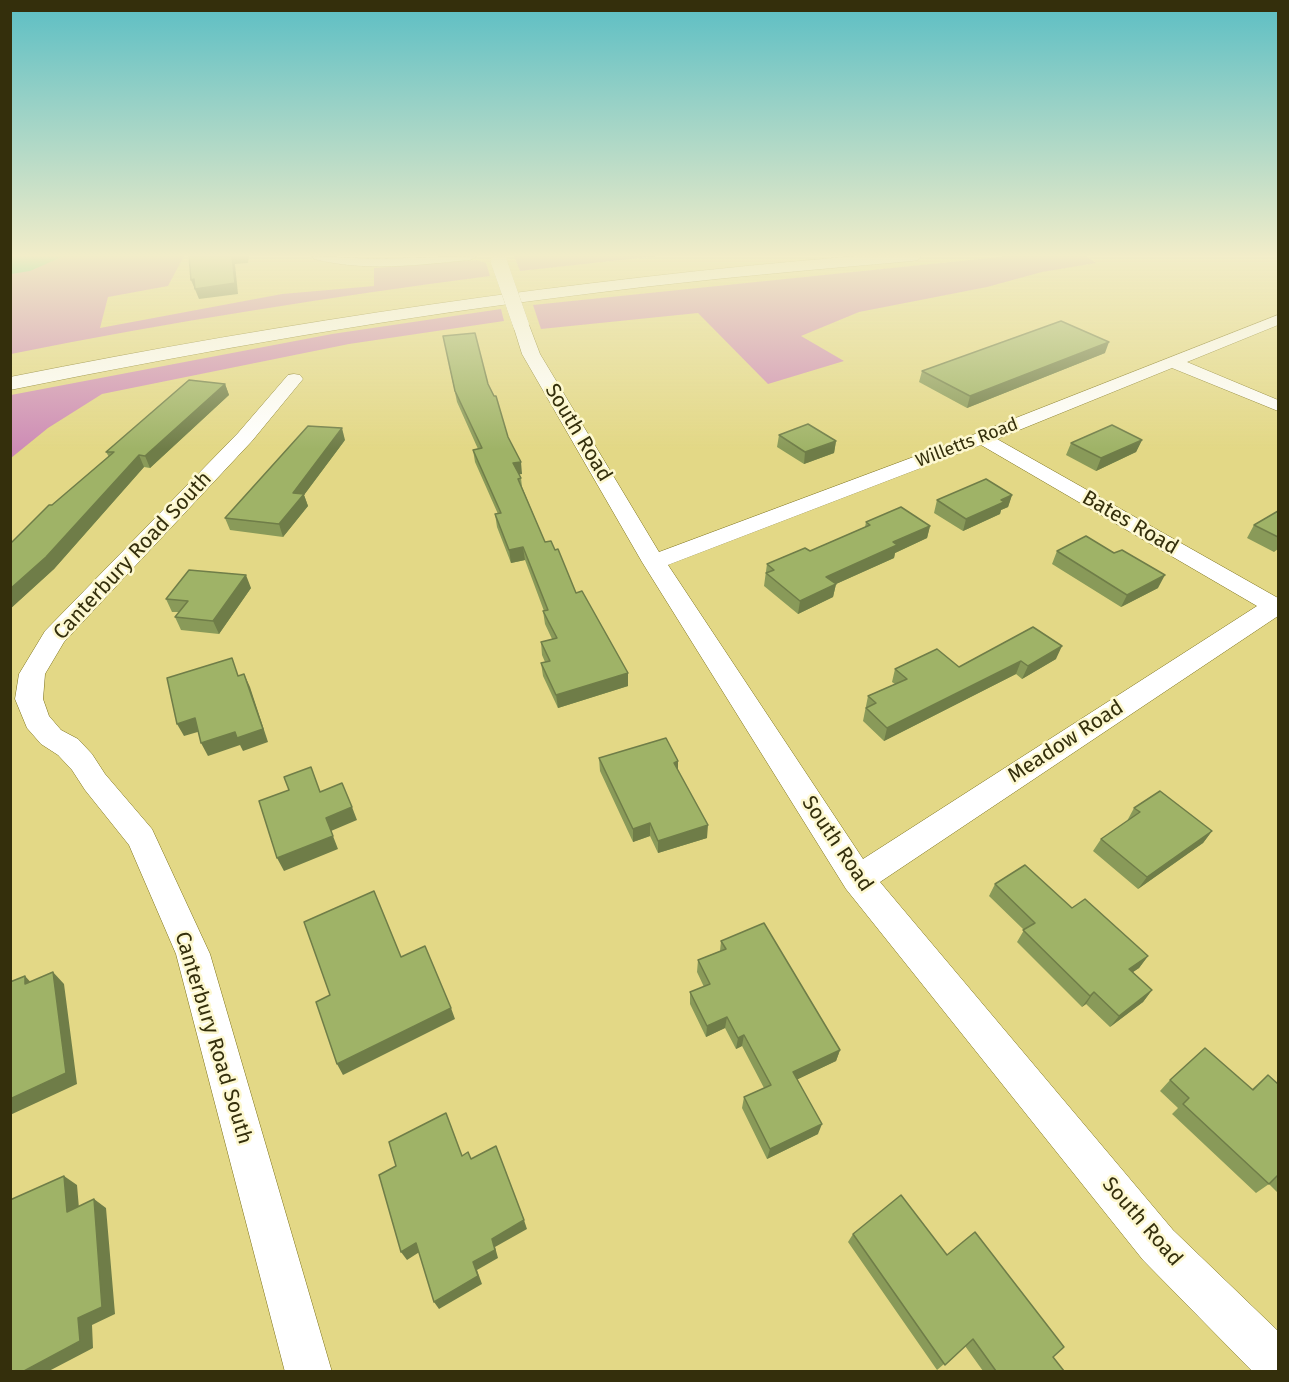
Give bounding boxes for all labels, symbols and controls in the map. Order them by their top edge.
street label: South Road [539,379,617,487]
street label: Willetts Road [913,414,1021,472]
street label: Canterbury Road South [49,467,217,645]
street label: Bates Road [1077,485,1183,561]
street label: Meadow Road [1003,695,1129,789]
street label: South Road [796,791,878,897]
street label: Canterbury Road South [169,929,257,1147]
street label: South Road [1096,1172,1188,1272]

